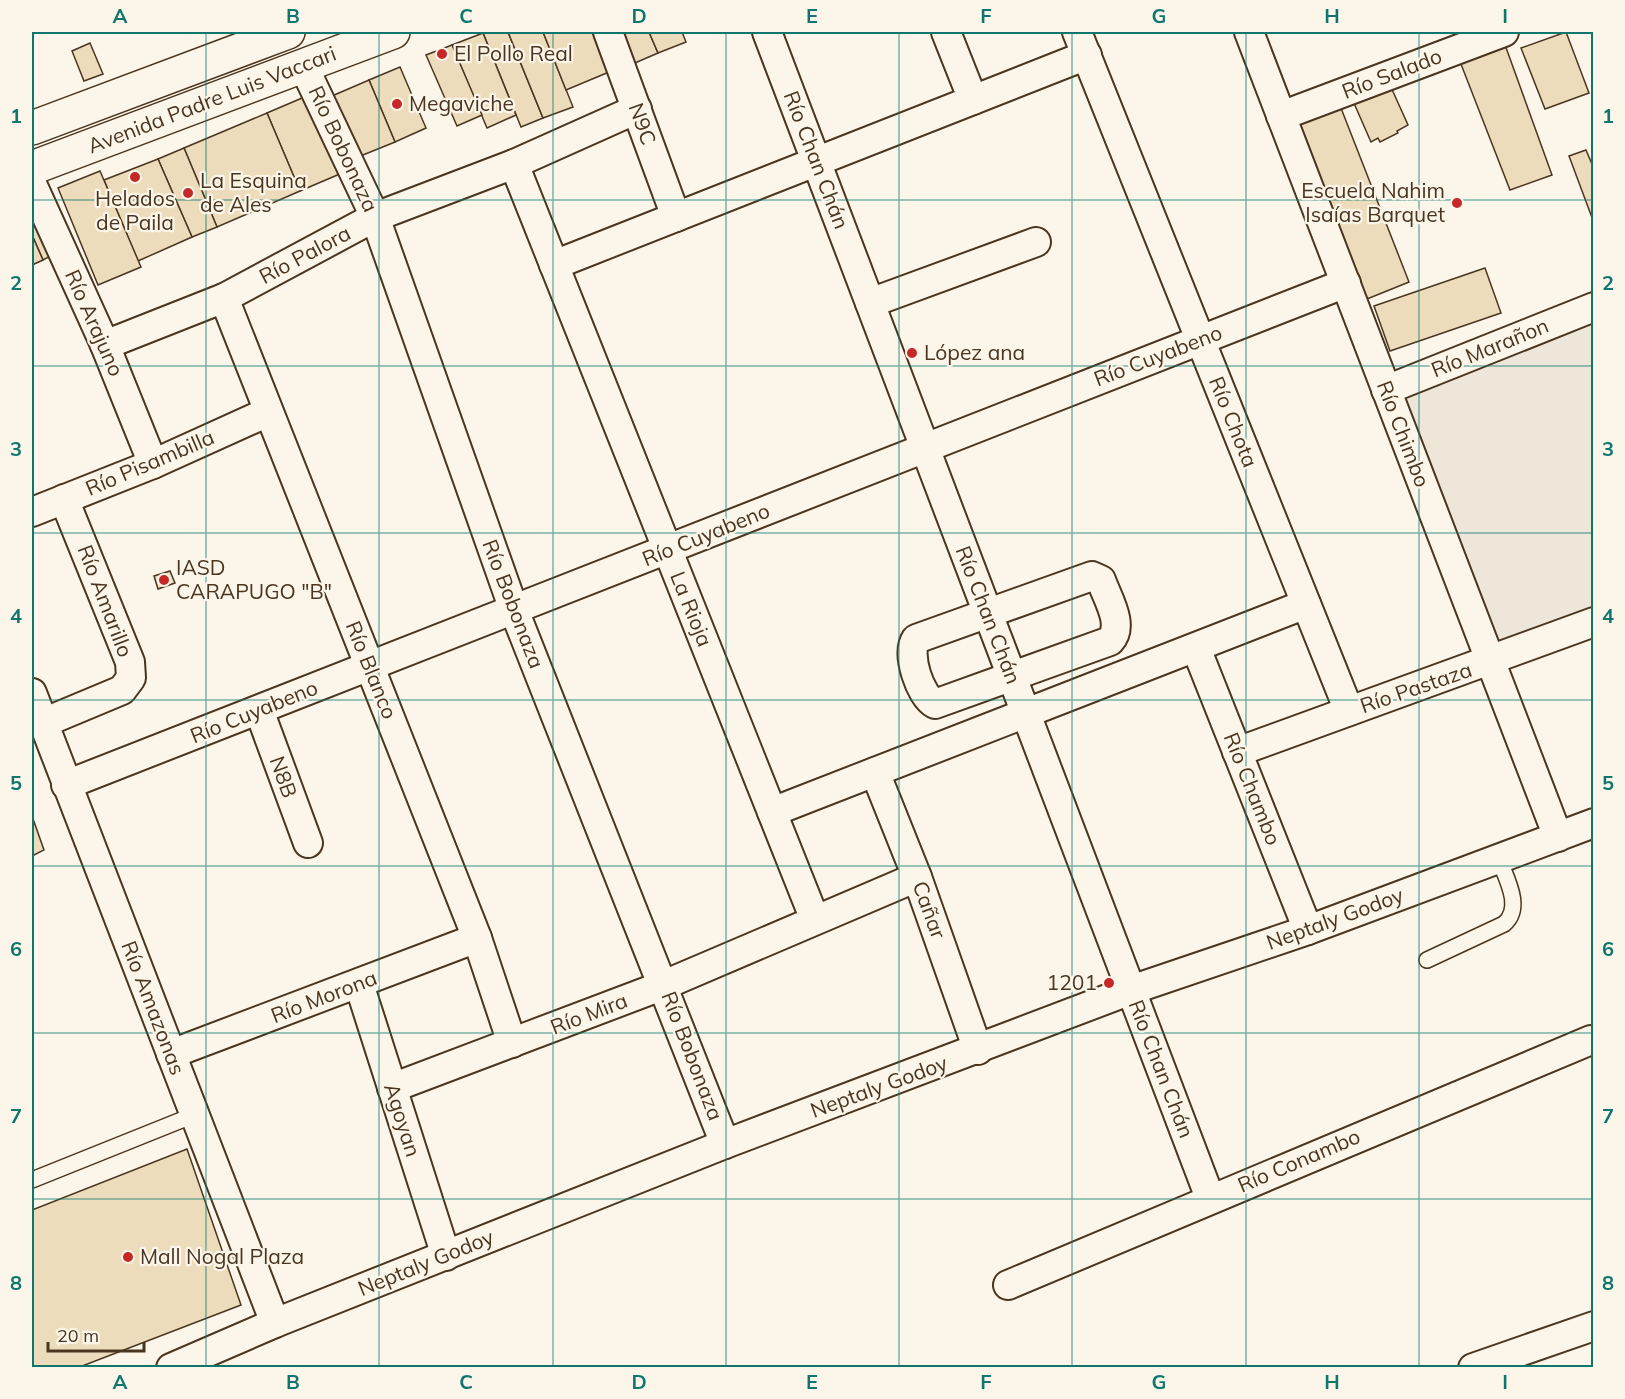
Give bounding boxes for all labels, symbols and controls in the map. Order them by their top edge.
text: A [113,3,128,28]
text: B [286,3,300,28]
text: C [459,3,473,28]
text: D [631,3,647,28]
text: E [806,3,818,28]
text: F [980,3,992,28]
text: G [1152,3,1166,28]
text: H [1324,3,1340,28]
text: I [1502,3,1508,28]
street label: Avenida Padre Luis Vaccari [84,40,340,159]
place label: El Pollo Real [454,40,573,66]
street label: Río Salado [1338,42,1445,104]
marker: El Pollo Real [435,47,449,61]
street label: Río Bobonaza [303,81,384,216]
street label: Río Chan Chán [779,87,855,232]
place label: Megaviche [409,90,514,116]
marker: Megaviche [390,97,404,111]
street label: N9C [623,99,662,148]
text: 1 [10,103,22,128]
text: 1 [1602,103,1614,128]
place label: La Esquina de Ales [200,167,307,217]
marker: Helados de Paila [128,170,142,184]
place label: Escuela Nahim Isaías Barquet [1301,177,1445,227]
place label: Helados de Paila [95,185,175,235]
marker: La Esquina de Ales [181,186,195,200]
marker: Escuela Nahim Isaías Barquet [1450,196,1464,210]
street label: Río Palora [254,219,355,289]
street label: Río Arajuno [60,265,130,380]
text: 2 [10,270,22,295]
text: 2 [1602,270,1614,295]
street label: Río Marañon [1427,312,1552,382]
street label: Río Cuyabeno [1090,319,1225,391]
place label: López ana [924,339,1025,365]
marker: López ana [905,346,919,360]
street label: Río Chota [1204,372,1264,471]
street label: Río Chimbo [1372,377,1436,490]
street label: Río Pisambilla [81,423,218,501]
text: 3 [10,436,22,461]
text: 3 [1602,436,1614,461]
street label: Río Cuyabeno [638,497,773,571]
street label: Río Bobonaza [477,535,550,672]
street label: Río Amarillo [73,541,139,660]
street label: Río Chan Chán [951,542,1027,687]
place label: IASD CARAPUGO "B" [176,554,332,604]
street label: La Rioja [665,567,719,650]
marker: IASD CARAPUGO "B" [157,573,171,587]
text: 4 [10,603,22,628]
text: 4 [1602,603,1614,628]
street label: Río Blanco [341,617,403,722]
street label: Río Pastaza [1356,656,1475,718]
street label: Río Cuyabeno [186,674,321,748]
street label: Río Chambo [1219,728,1287,849]
street label: N8B [264,752,303,801]
text: 5 [10,770,22,795]
text: 5 [1602,770,1614,795]
street label: Cañar [908,877,952,942]
street label: Neptaly Godoy [1262,881,1407,955]
text: 6 [10,936,22,961]
text: 6 [1602,936,1614,961]
street label: Río Amazonas [116,937,191,1078]
street label: Río Morona [267,964,380,1028]
place label: 1201 [1047,969,1097,995]
marker: 1201 [1102,976,1116,990]
street label: Río Mira [547,987,631,1040]
street label: Río Bobonaza [656,987,729,1124]
street label: Río Chan Chán [1124,996,1200,1141]
street label: Neptaly Godoy [806,1049,951,1123]
street label: Agoyan [379,1080,427,1160]
text: 7 [10,1103,22,1128]
text: 7 [1602,1103,1614,1128]
street label: Río Conambo [1233,1123,1364,1198]
street label: Neptaly Godoy [354,1223,497,1301]
place label: Mall Nogal Plaza [140,1243,304,1269]
marker: Mall Nogal Plaza [121,1250,135,1264]
text: 8 [10,1270,22,1295]
text: 8 [1602,1270,1614,1295]
scale bar [48,1315,144,1353]
text: 20 m [57,1324,99,1347]
text: A [113,1369,128,1394]
text: B [286,1369,300,1394]
text: C [459,1369,473,1394]
text: D [631,1369,647,1394]
text: E [806,1369,818,1394]
text: F [980,1369,992,1394]
text: G [1152,1369,1166,1394]
text: H [1324,1369,1340,1394]
text: I [1502,1369,1508,1394]

